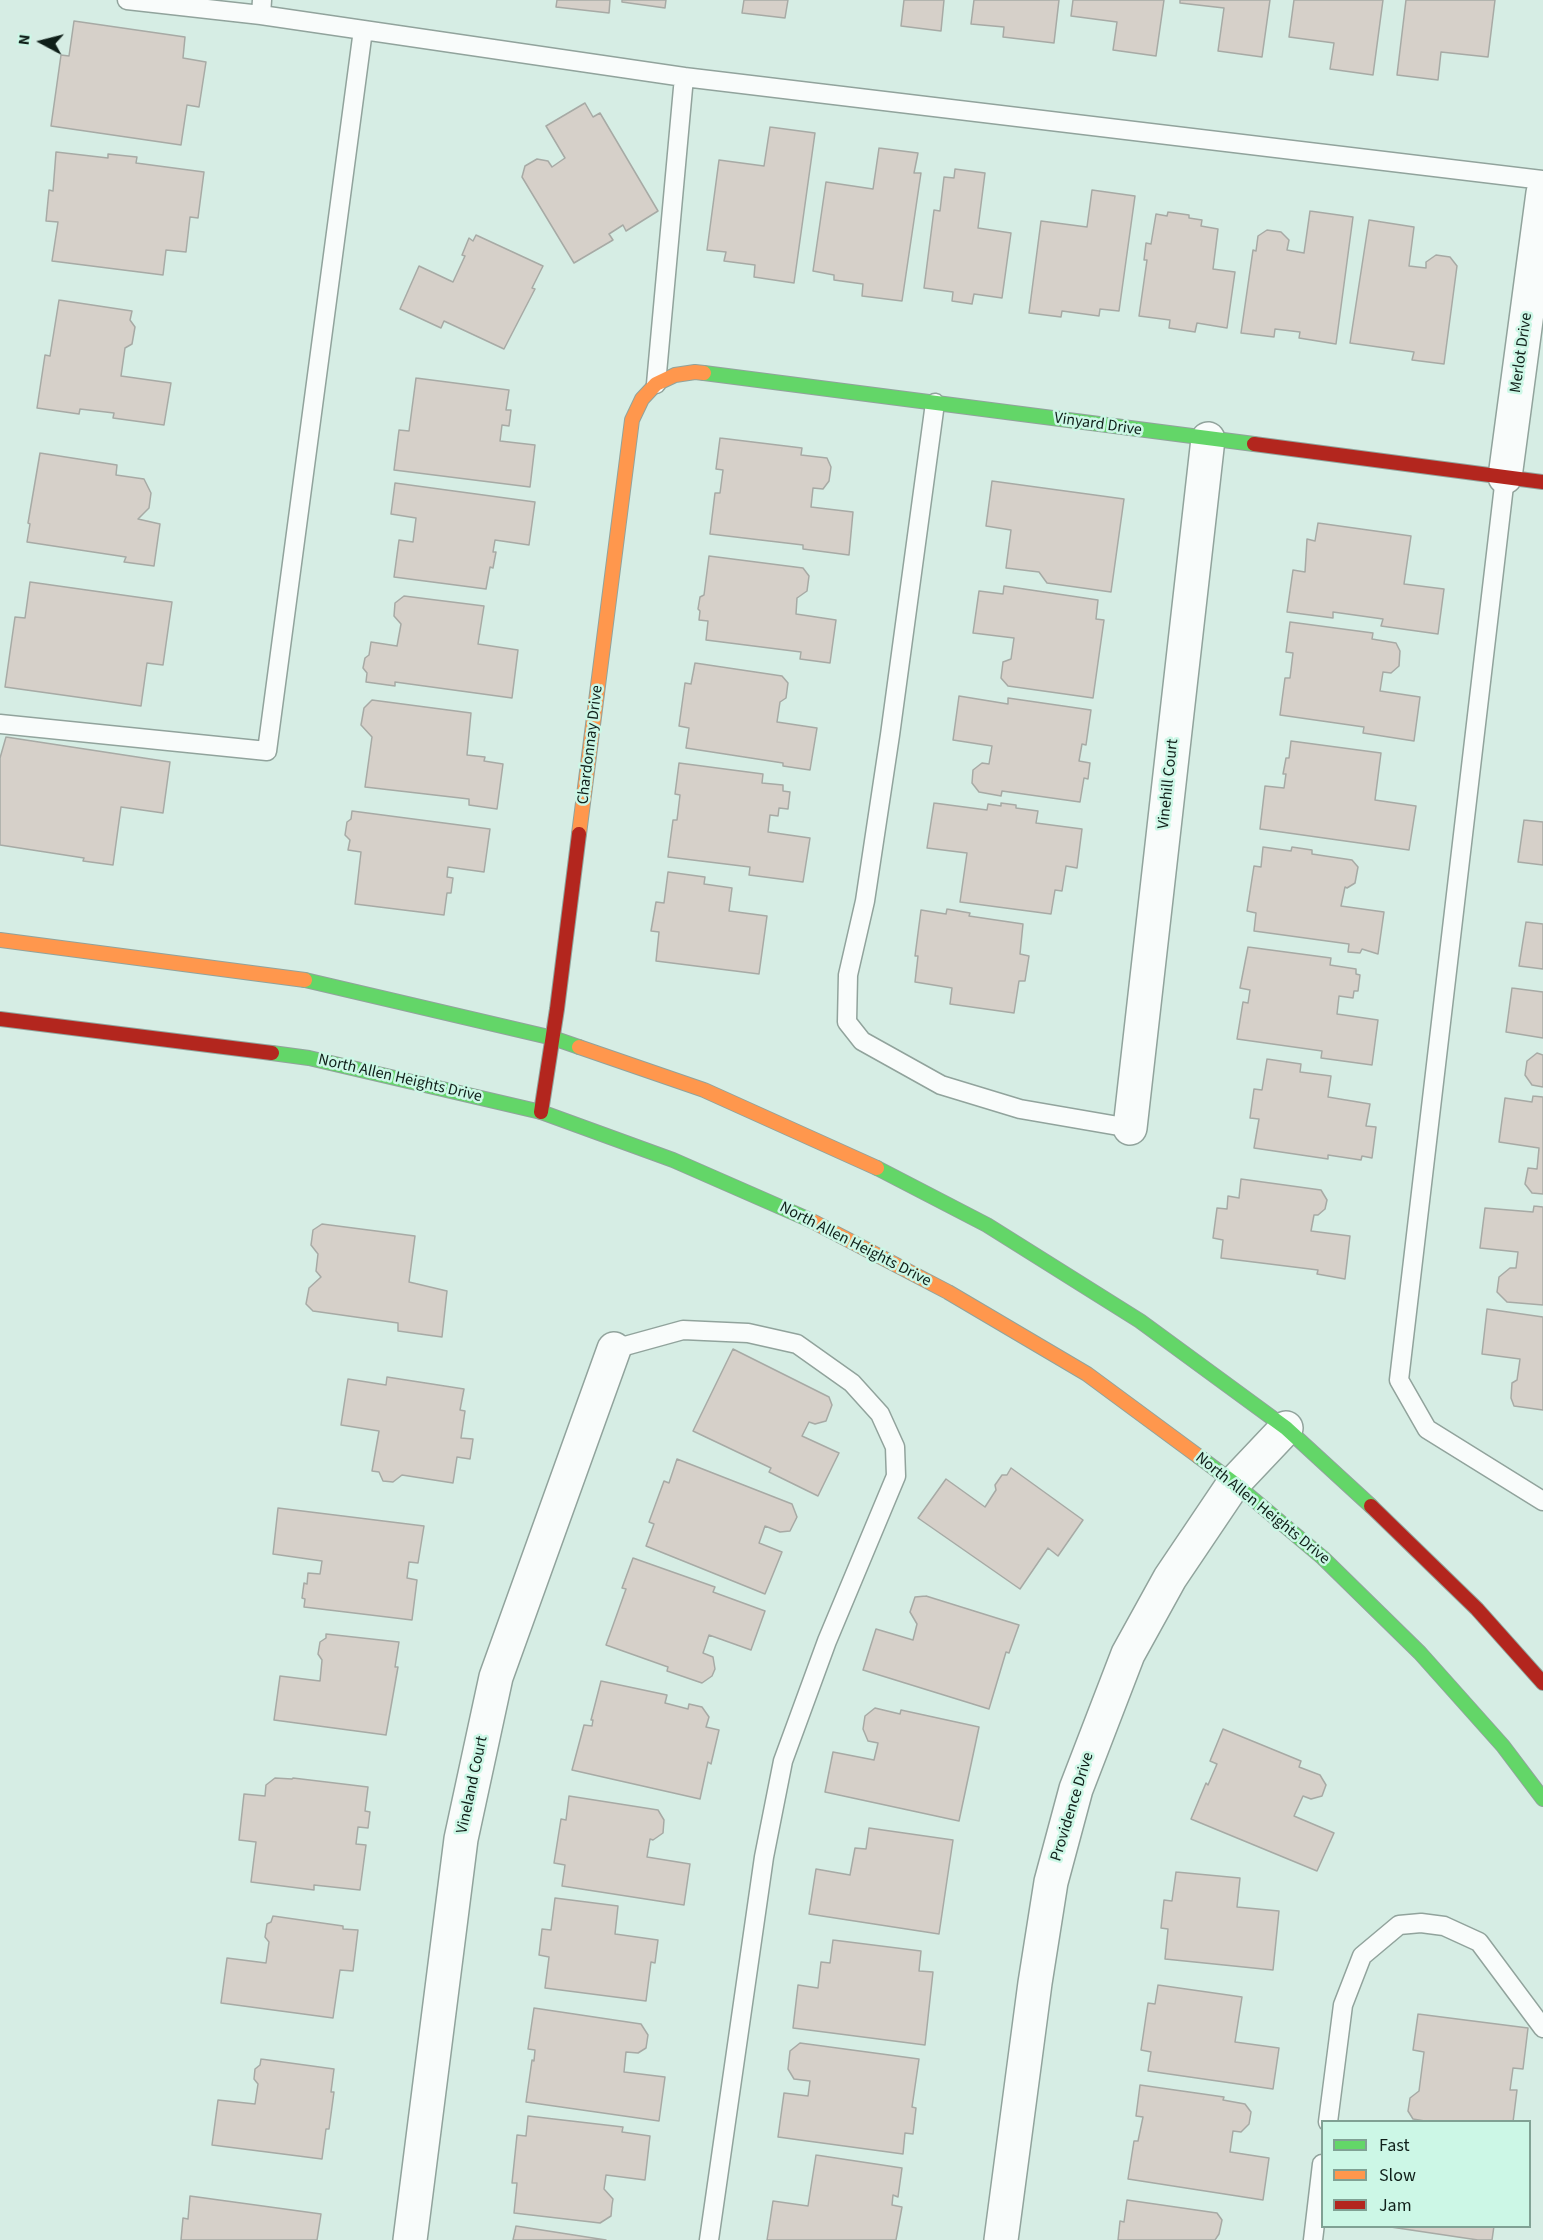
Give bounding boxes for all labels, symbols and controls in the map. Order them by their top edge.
north arrow [12,12,72,72]
text: N [13,33,36,46]
street label: Merlot Drive [1507,312,1537,394]
street label: Vinyard Drive [1053,409,1143,441]
street label: Chardonnay Drive [574,684,608,806]
street label: Vinehill Court [1155,738,1183,830]
street label: North Allen Heights Drive [316,1051,484,1107]
street label: North Allen Heights Drive [776,1198,934,1292]
street label: North Allen Heights Drive [1191,1449,1333,1569]
street label: Vineland Court [453,1734,493,1836]
street label: Providence Drive [1047,1750,1099,1864]
legend [1321,2120,1531,2228]
text: Fast [1379,2133,1410,2158]
text: Slow [1379,2163,1416,2188]
text: Jam [1379,2193,1412,2218]

